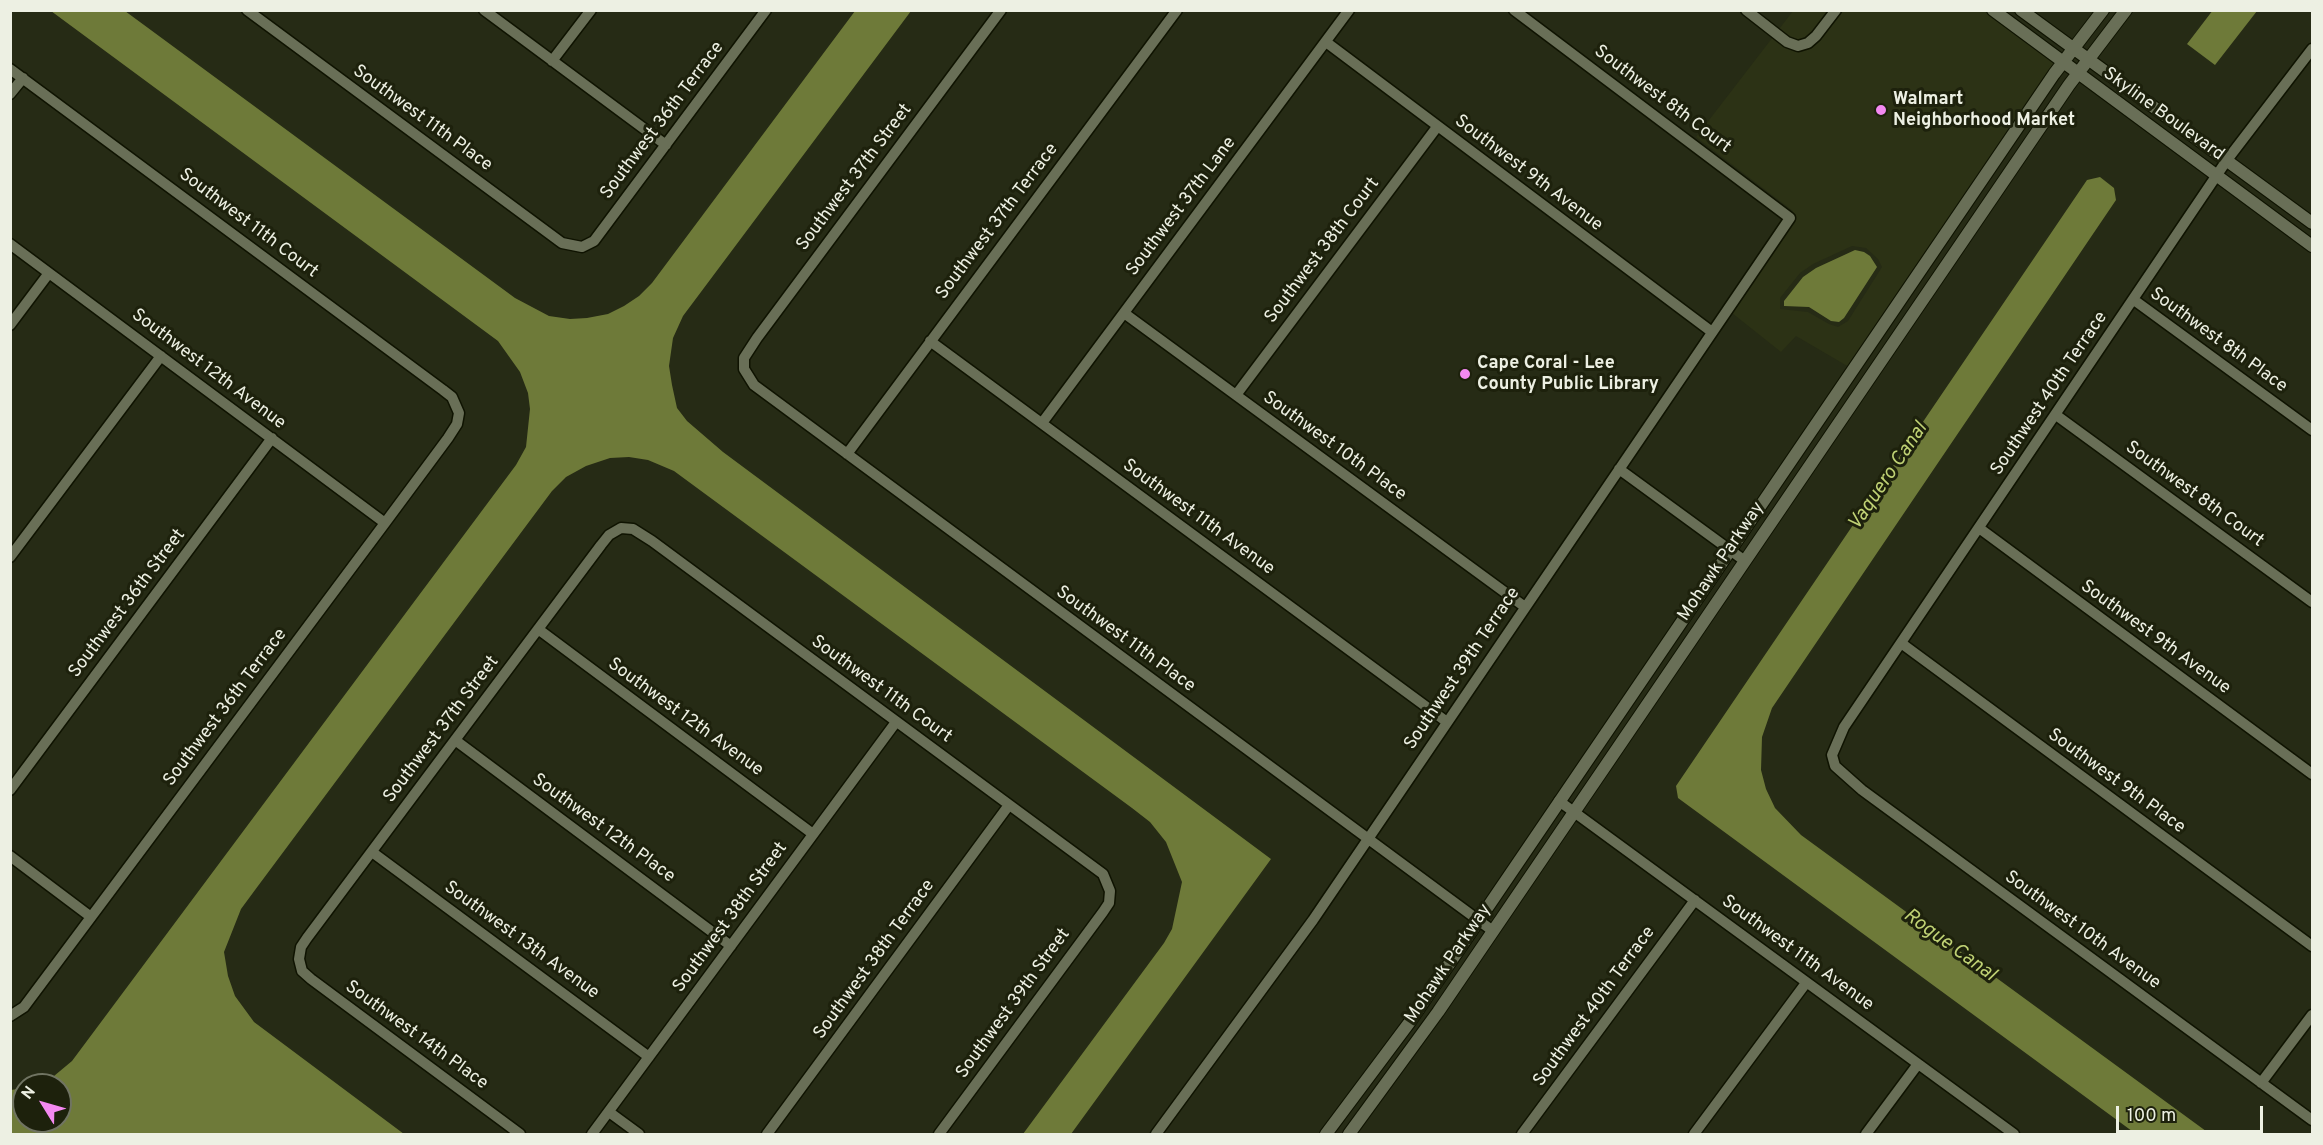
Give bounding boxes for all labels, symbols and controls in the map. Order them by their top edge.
street label: Southwest 36th Terrace [597,38,729,204]
street label: Southwest 8th Court [1589,41,1735,159]
street label: Southwest 11th Place [348,61,496,177]
street label: Skyline Boulevard [2098,64,2228,166]
place label: Walmart Neighborhood Market [1893,89,2075,132]
street label: Southwest 37th Street [793,100,917,256]
marker: Walmart Neighborhood Market [1874,103,1888,117]
street label: Southwest 9th Avenue [1450,111,1606,237]
street label: Southwest 37th Lane [1123,133,1241,281]
street label: Southwest 37th Terrace [932,140,1064,304]
street label: Southwest 11th Court [174,165,322,283]
street label: Southwest 38th Court [1261,174,1385,328]
street label: Southwest 8th Place [2145,284,2291,398]
street label: Southwest 12th Avenue [127,305,289,435]
street label: Southwest 40th Terrace [1987,308,2113,480]
place label: Cape Coral - Lee County Public Library [1477,353,1659,395]
marker: Cape Coral - Lee County Public Library [1458,367,1472,381]
street label: Southwest 10th Place [1258,388,1410,506]
water label: Vaquero Canal [1844,419,1934,535]
street label: Southwest 8th Court [2120,437,2268,553]
street label: Southwest 11th Avenue [1118,455,1278,581]
street label: Mohawk Parkway [1674,498,1770,626]
street label: Southwest 36th Street [65,525,191,683]
street label: Southwest 9th Avenue [2076,576,2234,700]
street label: Southwest 11th Place [1051,582,1199,698]
street label: Southwest 39th Terrace [1401,584,1525,754]
street label: Southwest 36th Terrace [160,625,292,791]
street label: Southwest 11th Court [806,632,956,748]
street label: Southwest 37th Street [380,652,504,808]
street label: Southwest 12th Avenue [603,654,767,782]
street label: Southwest 9th Place [2043,725,2189,839]
street label: Southwest 12th Place [527,770,679,888]
street label: Southwest 38th Street [669,839,793,997]
street label: Southwest 10th Avenue [2000,867,2164,995]
street label: Southwest 38th Terrace [810,876,940,1044]
street label: Southwest 13th Avenue [439,877,603,1005]
street label: Southwest 11th Avenue [1717,891,1877,1017]
street label: Mohawk Parkway [1401,900,1497,1028]
water label: Rogue Canal [1898,904,2000,988]
street label: Southwest 40th Terrace [1530,923,1660,1091]
street label: Southwest 39th Street [952,925,1076,1083]
street label: Southwest 14th Place [340,977,492,1095]
north arrow [12,1073,72,1133]
text: N [18,1083,41,1104]
scale bar [2119,1094,2266,1132]
text: 100 m [2127,1105,2176,1128]

